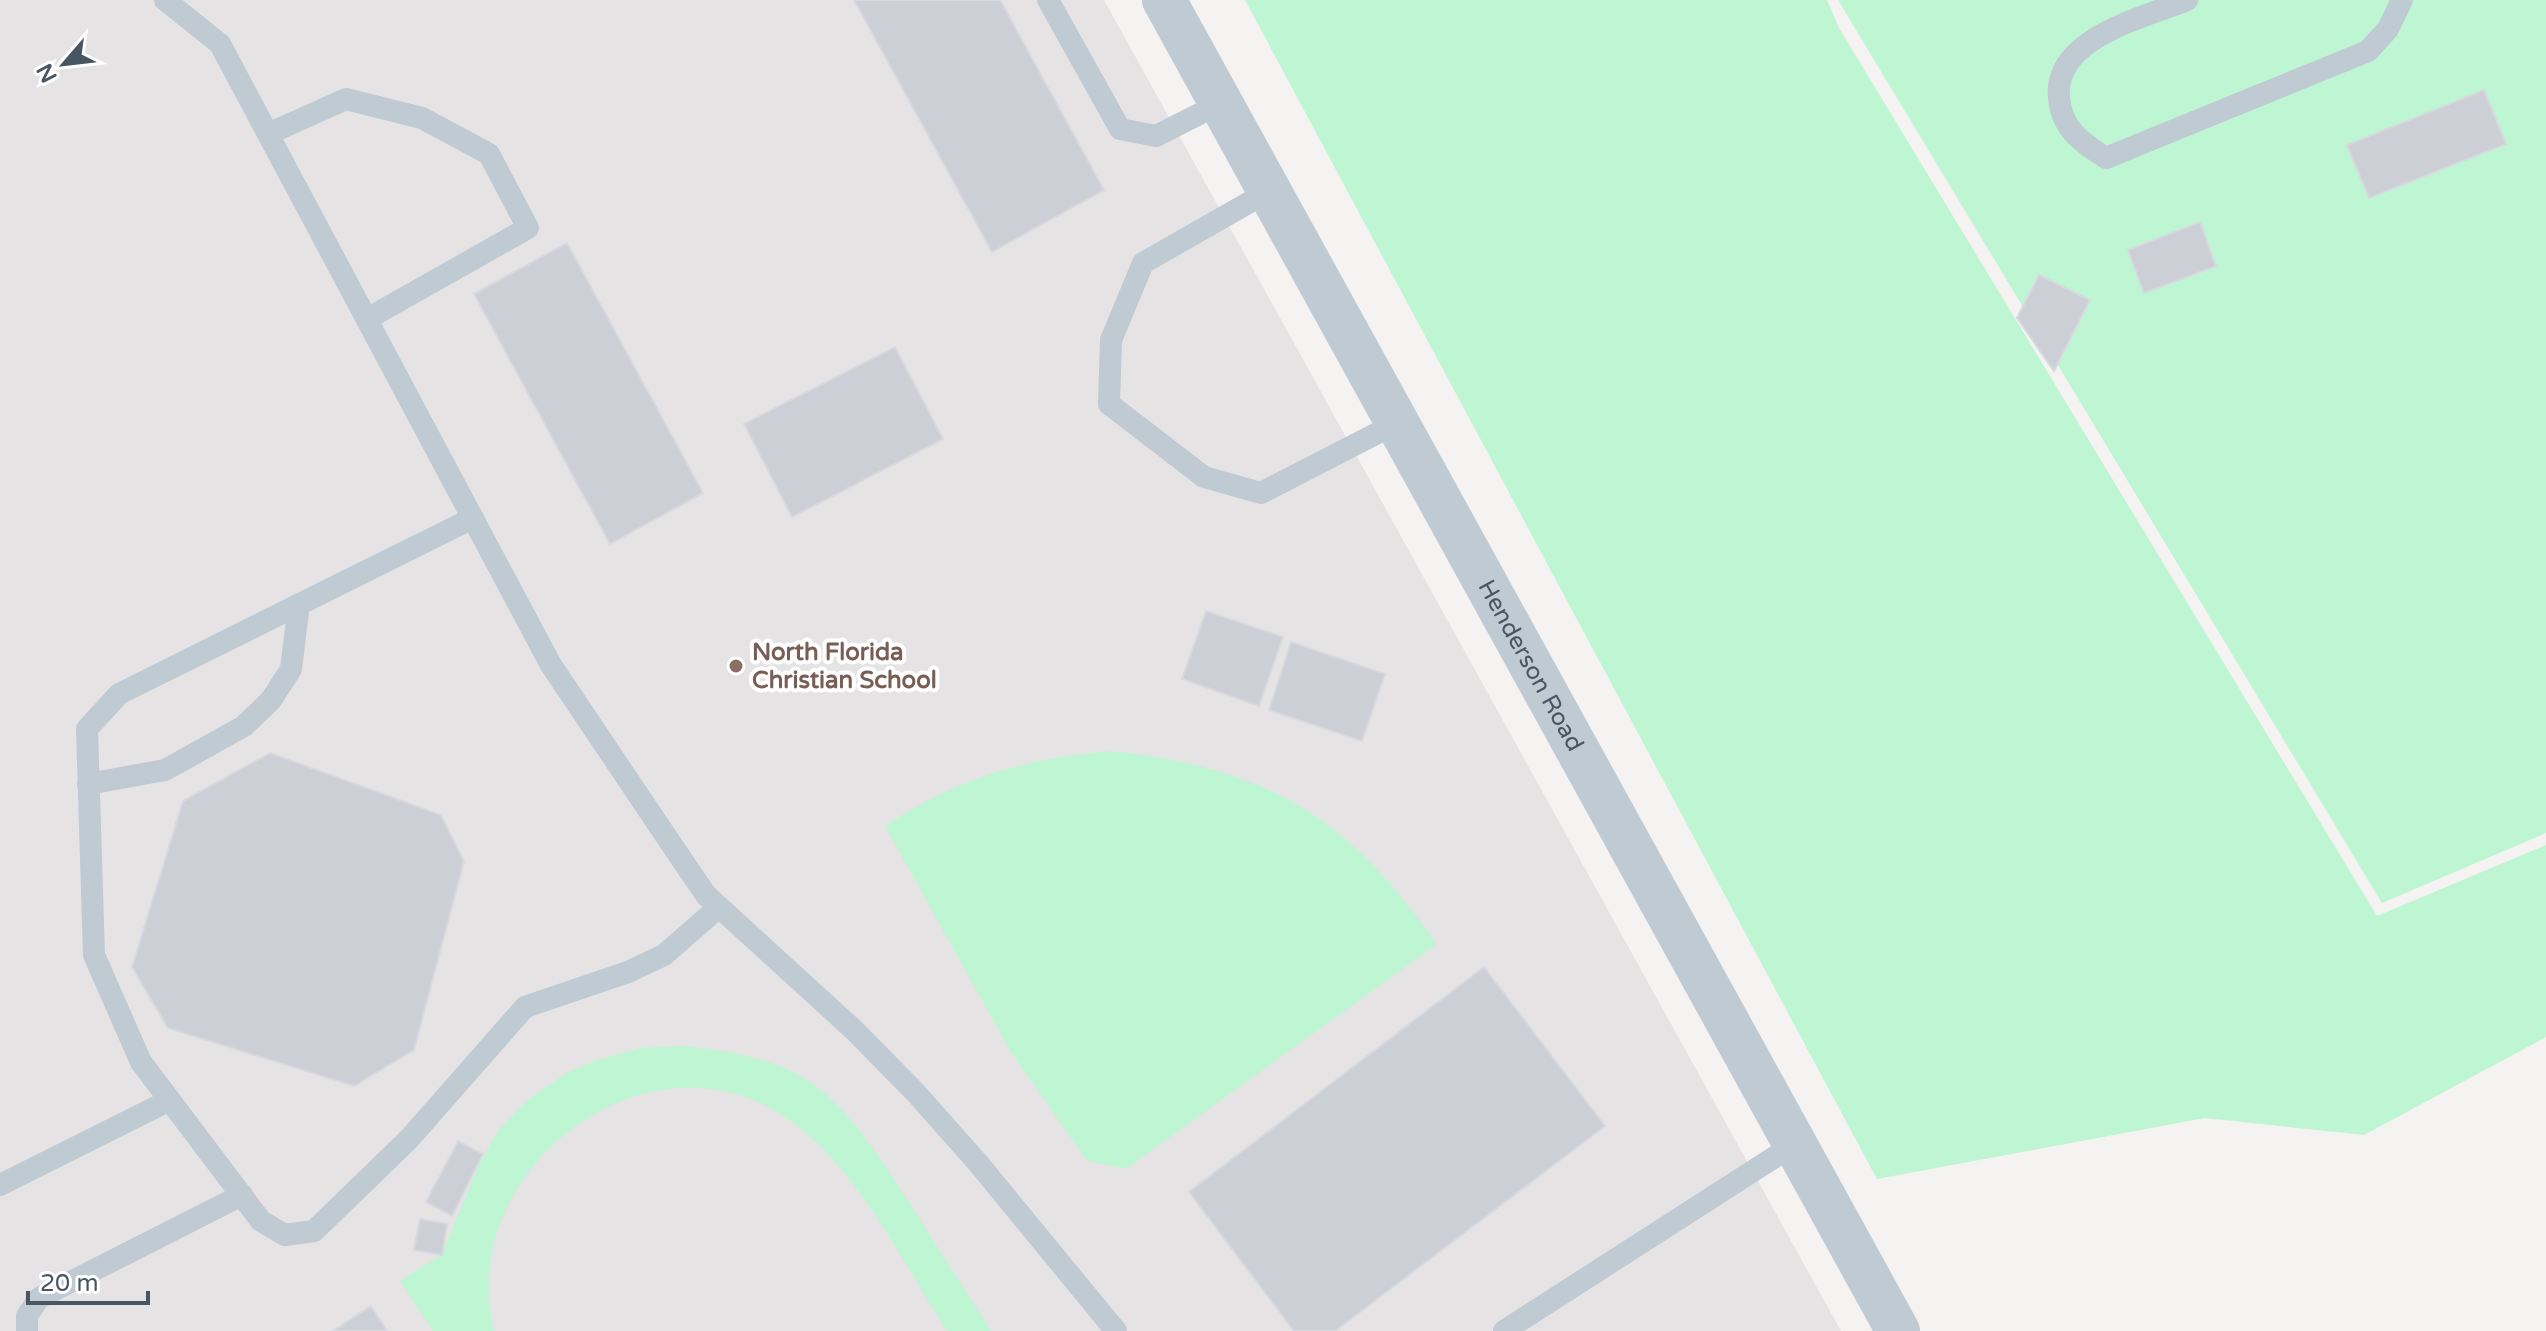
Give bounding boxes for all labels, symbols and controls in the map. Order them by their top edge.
north arrow [24,24,104,104]
text: N [32,59,63,87]
street label: Henderson Road [1472,575,1590,756]
place label: North Florida Christian School [752,638,937,695]
marker: North Florida Christian School [727,657,745,675]
scale bar [28,1255,148,1305]
text: 20 m [40,1269,98,1298]

